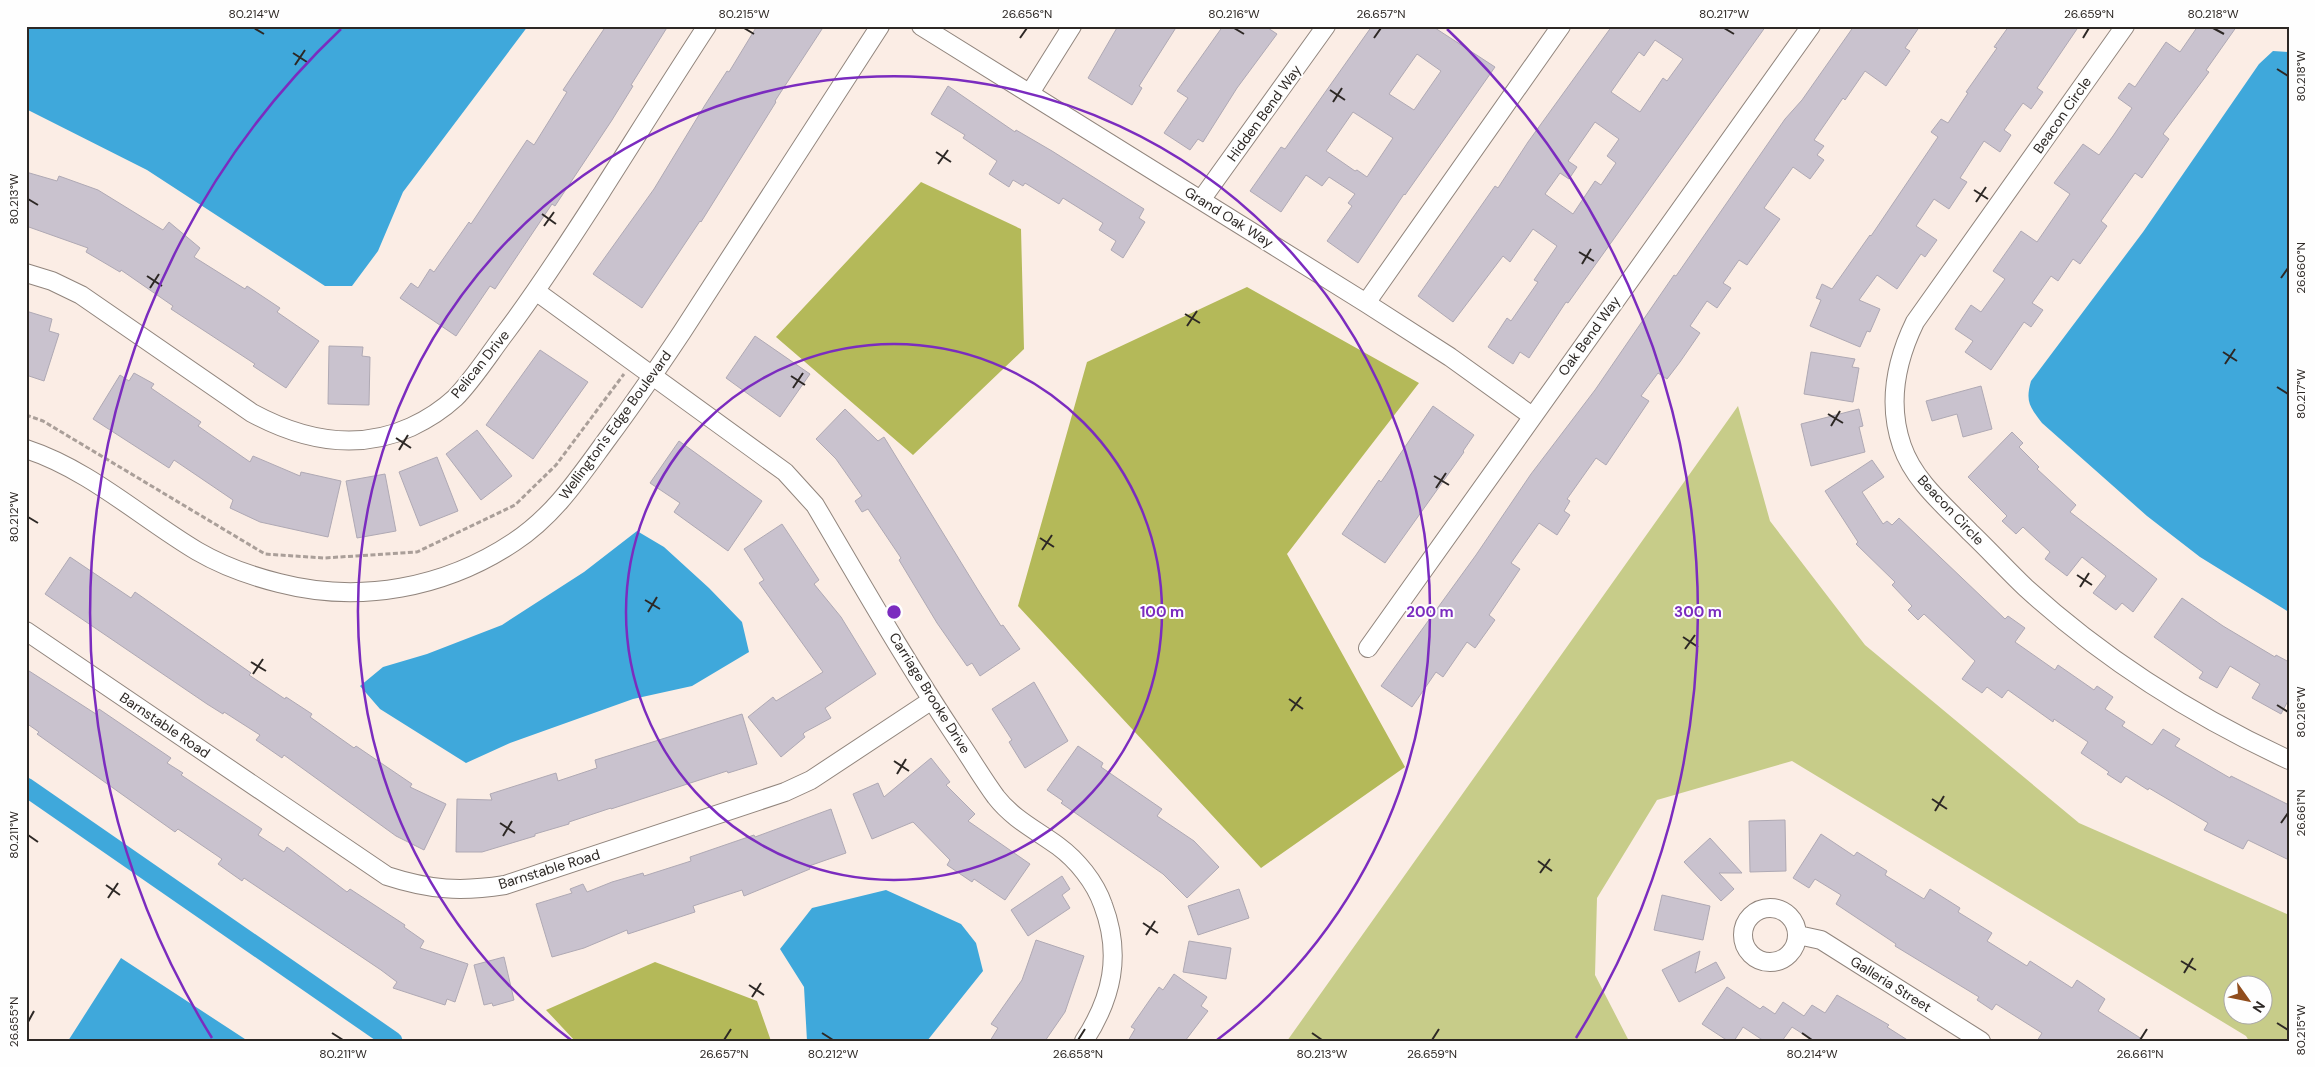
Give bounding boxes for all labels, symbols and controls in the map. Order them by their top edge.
text: 80.214°W [228,6,280,22]
text: 80.215°W [718,6,770,22]
text: 26.656°N [1002,6,1052,22]
text: 80.216°W [1208,6,1260,22]
text: 26.657°N [1356,6,1406,22]
text: 80.217°W [1699,6,1749,22]
text: 26.659°N [2064,6,2114,22]
text: 80.218°W [2187,6,2239,22]
text: 80.218°W [2293,50,2309,102]
street label: Hidden Bend Way [1223,61,1305,165]
street label: Beacon Circle [2029,73,2095,157]
text: 80.213°W [6,173,22,224]
street label: Grand Oak Way [1181,183,1277,252]
text: 26.660°N [2293,242,2309,294]
street label: Oak Bend Way [1554,292,1624,379]
street label: Pelican Drive [447,326,513,402]
street label: Wellington's Edge Boulevard [555,347,675,503]
text: 80.217°W [2293,369,2309,419]
street label: Beacon Circle [1914,471,1988,549]
text: 80.212°W [6,491,22,542]
text: 100 m [1140,602,1184,622]
text: 200 m [1406,602,1454,622]
text: 300 m [1674,602,1722,622]
centre of rings [885,603,903,621]
street label: Carriage Brooke Drive [885,629,975,757]
text: 80.216°W [2293,686,2309,738]
street label: Barnstable Road [116,688,214,762]
text: 26.661°N [2293,789,2309,837]
text: 80.211°W [6,811,22,859]
street label: Barnstable Road [496,845,602,893]
street label: Galleria Street [1847,952,1935,1016]
north arrow [2222,974,2272,1024]
text: 26.655°N [6,997,22,1047]
text: N [2249,998,2269,1016]
text: 80.215°W [2293,1004,2309,1056]
text: 80.211°W [319,1046,367,1062]
text: 26.657°N [699,1046,749,1062]
text: 80.212°W [808,1046,859,1062]
text: 26.658°N [1053,1046,1103,1062]
text: 80.213°W [1297,1046,1348,1062]
text: 26.659°N [1407,1046,1457,1062]
text: 80.214°W [1786,1046,1838,1062]
text: 26.661°N [2116,1046,2164,1062]

